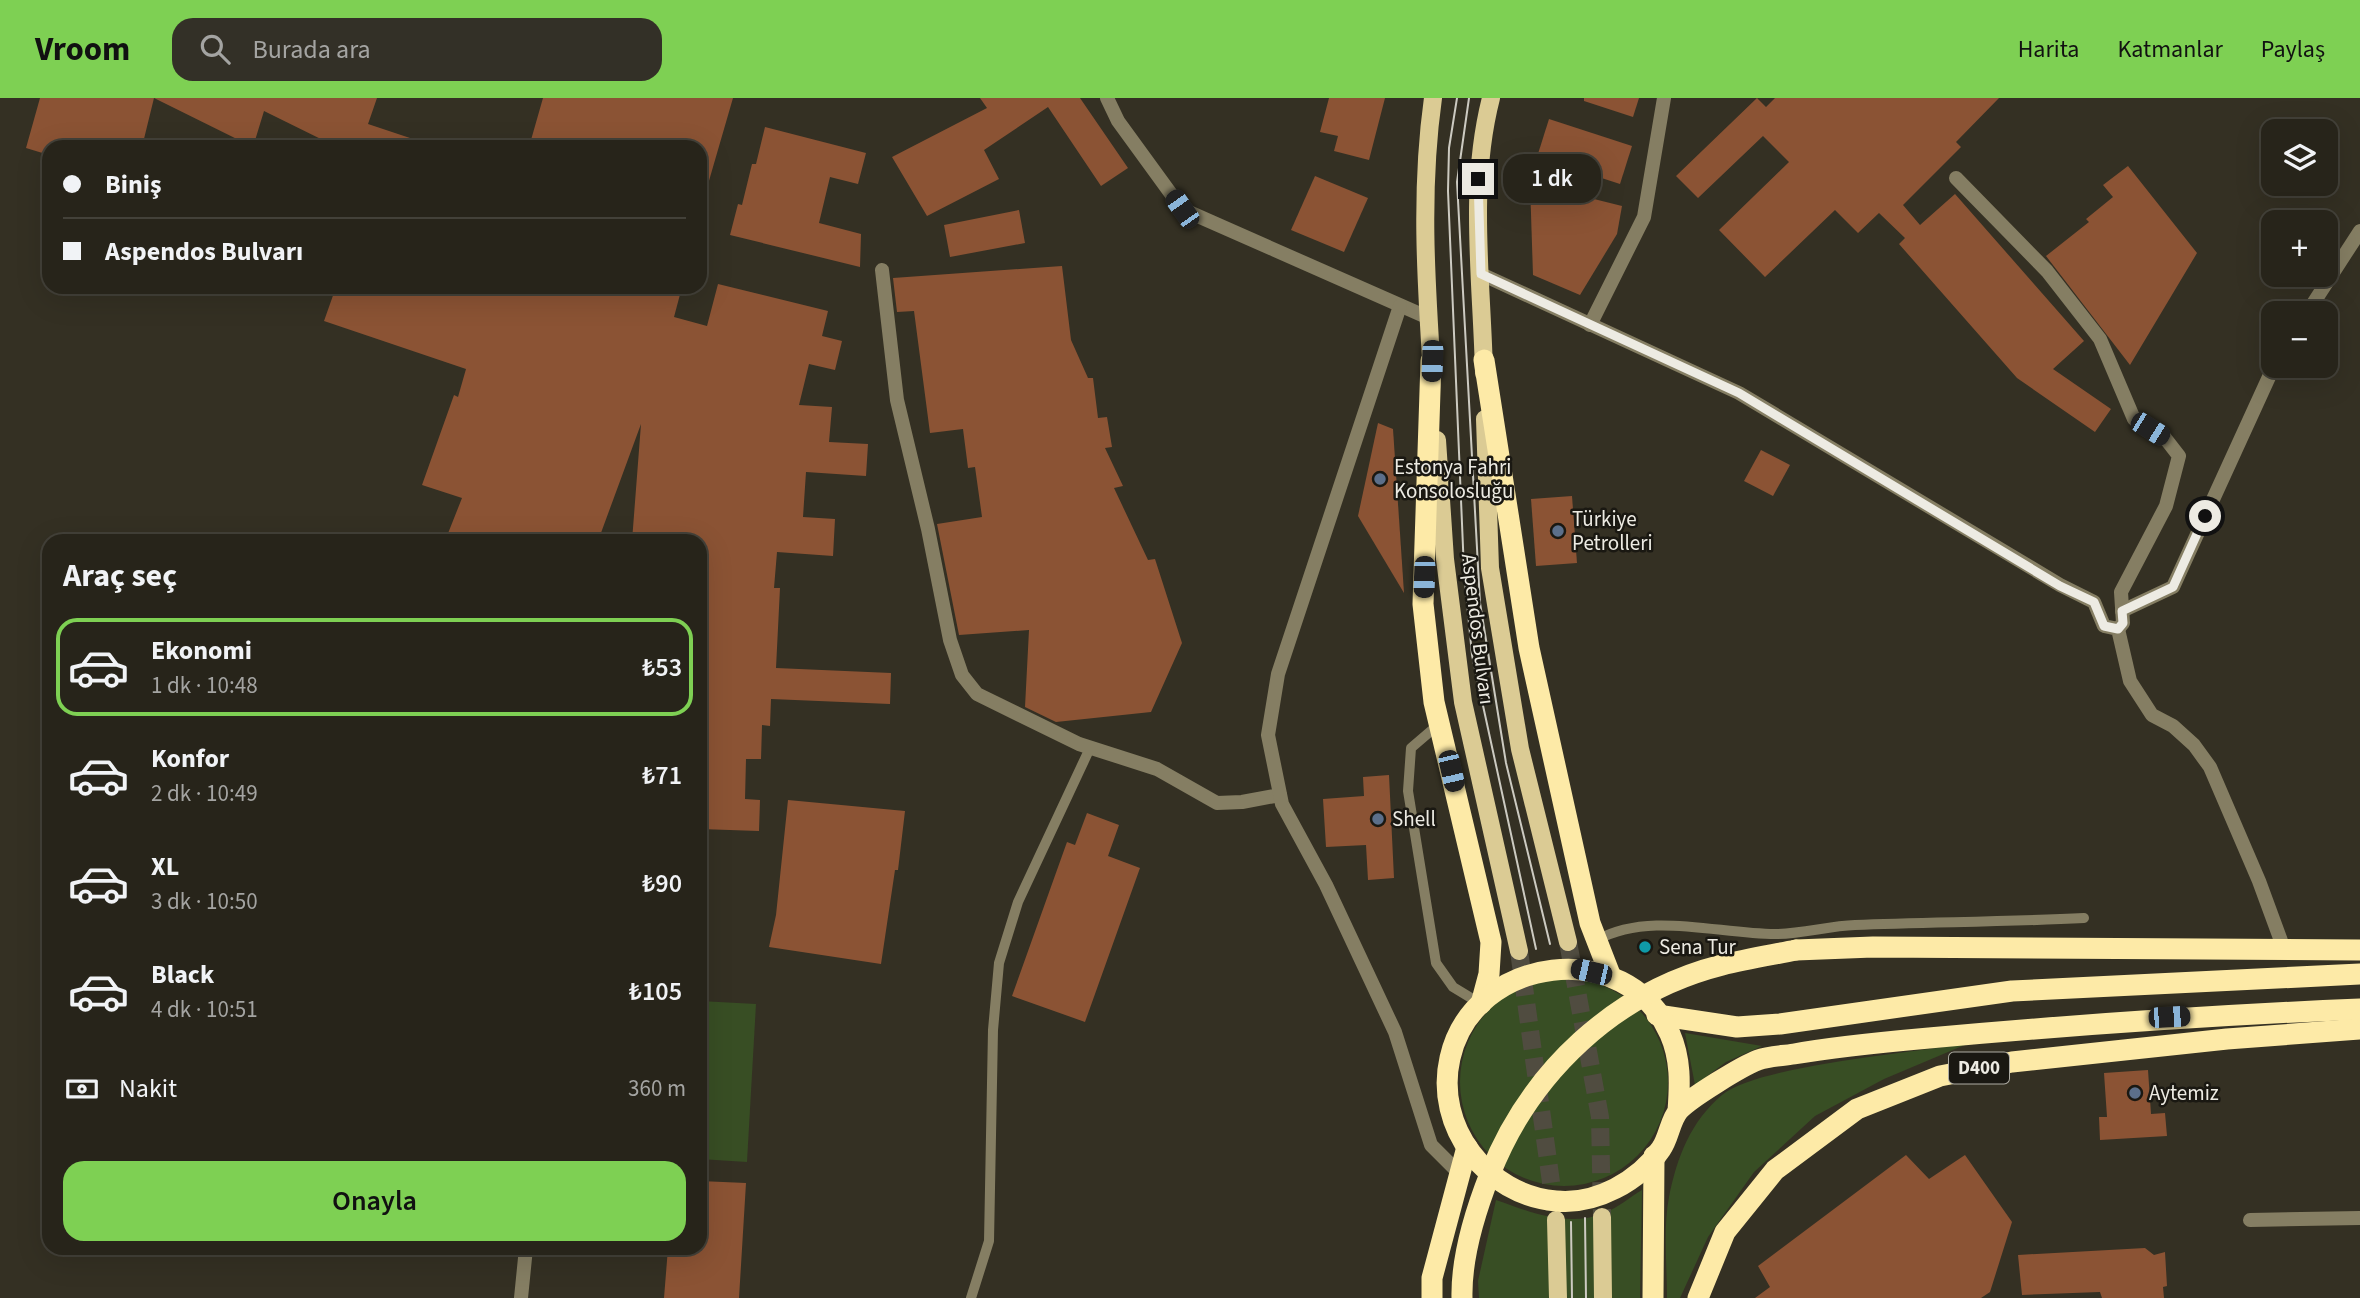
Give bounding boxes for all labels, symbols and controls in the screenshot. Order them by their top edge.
search box [172,18,662,81]
text: Vroom [35,26,130,73]
icon: search [196,30,234,68]
text: Burada ara [252,31,371,68]
text: Harita [2018,32,2079,67]
text: Katmanlar [2117,32,2223,67]
text: Paylaş [2261,32,2325,67]
map controls [2261,119,2338,378]
button: layers [2261,119,2338,196]
callout: 1 dk [1502,154,1600,204]
text: 1 dk [1531,162,1573,195]
route end [1462,163,1494,195]
text: Biniş [105,166,161,203]
car [1162,186,1203,232]
button: + [2261,210,2338,287]
text: Aspendos Bulvarı [105,233,303,270]
button: − [2261,301,2338,378]
car [1421,340,1444,382]
car [2127,409,2174,449]
place label: Estonya Fahri Konsolosluğu [1394,452,1513,506]
marker: Estonya Fahri Konsolosluğu [1372,471,1388,487]
route start [2189,500,2221,532]
place label: Türkiye Petrolleri [1572,504,1653,558]
marker: Türkiye Petrolleri [1550,523,1566,539]
street label: Aspendos Bulvarı [1454,552,1502,706]
text: Araç seç [63,553,177,599]
car [1413,556,1436,598]
text: Ekonomi [151,632,252,669]
icon: car [67,636,130,699]
text: ₺53 [642,649,682,686]
text: 1 dk · 10:48 [151,669,258,702]
text: Konfor [151,740,229,777]
icon: car [67,744,130,807]
car [1437,748,1466,794]
text: ₺71 [642,757,682,794]
text: 2 dk · 10:49 [151,777,258,810]
place label: Shell [1392,804,1436,834]
marker: Shell [1370,811,1386,827]
text: XL [151,848,179,885]
icon: car [67,852,130,915]
text: ₺90 [642,865,682,902]
text: 3 dk · 10:50 [151,885,258,918]
place label: Sena Tur [1659,932,1737,962]
marker: Sena Tur [1637,939,1653,955]
text: Black [151,956,214,993]
car [1569,957,1614,987]
icon: car [67,960,130,1023]
text: ₺105 [629,973,682,1010]
text: 4 dk · 10:51 [151,993,258,1026]
car [2148,1005,2191,1029]
road number: D400 [1949,1052,2009,1084]
icon: cash [63,1070,101,1108]
text: Nakit [119,1070,177,1107]
text: 360 m [628,1072,686,1105]
place label: Aytemiz [2149,1078,2219,1108]
marker: Aytemiz [2127,1085,2143,1101]
button: Onayla [63,1161,686,1241]

